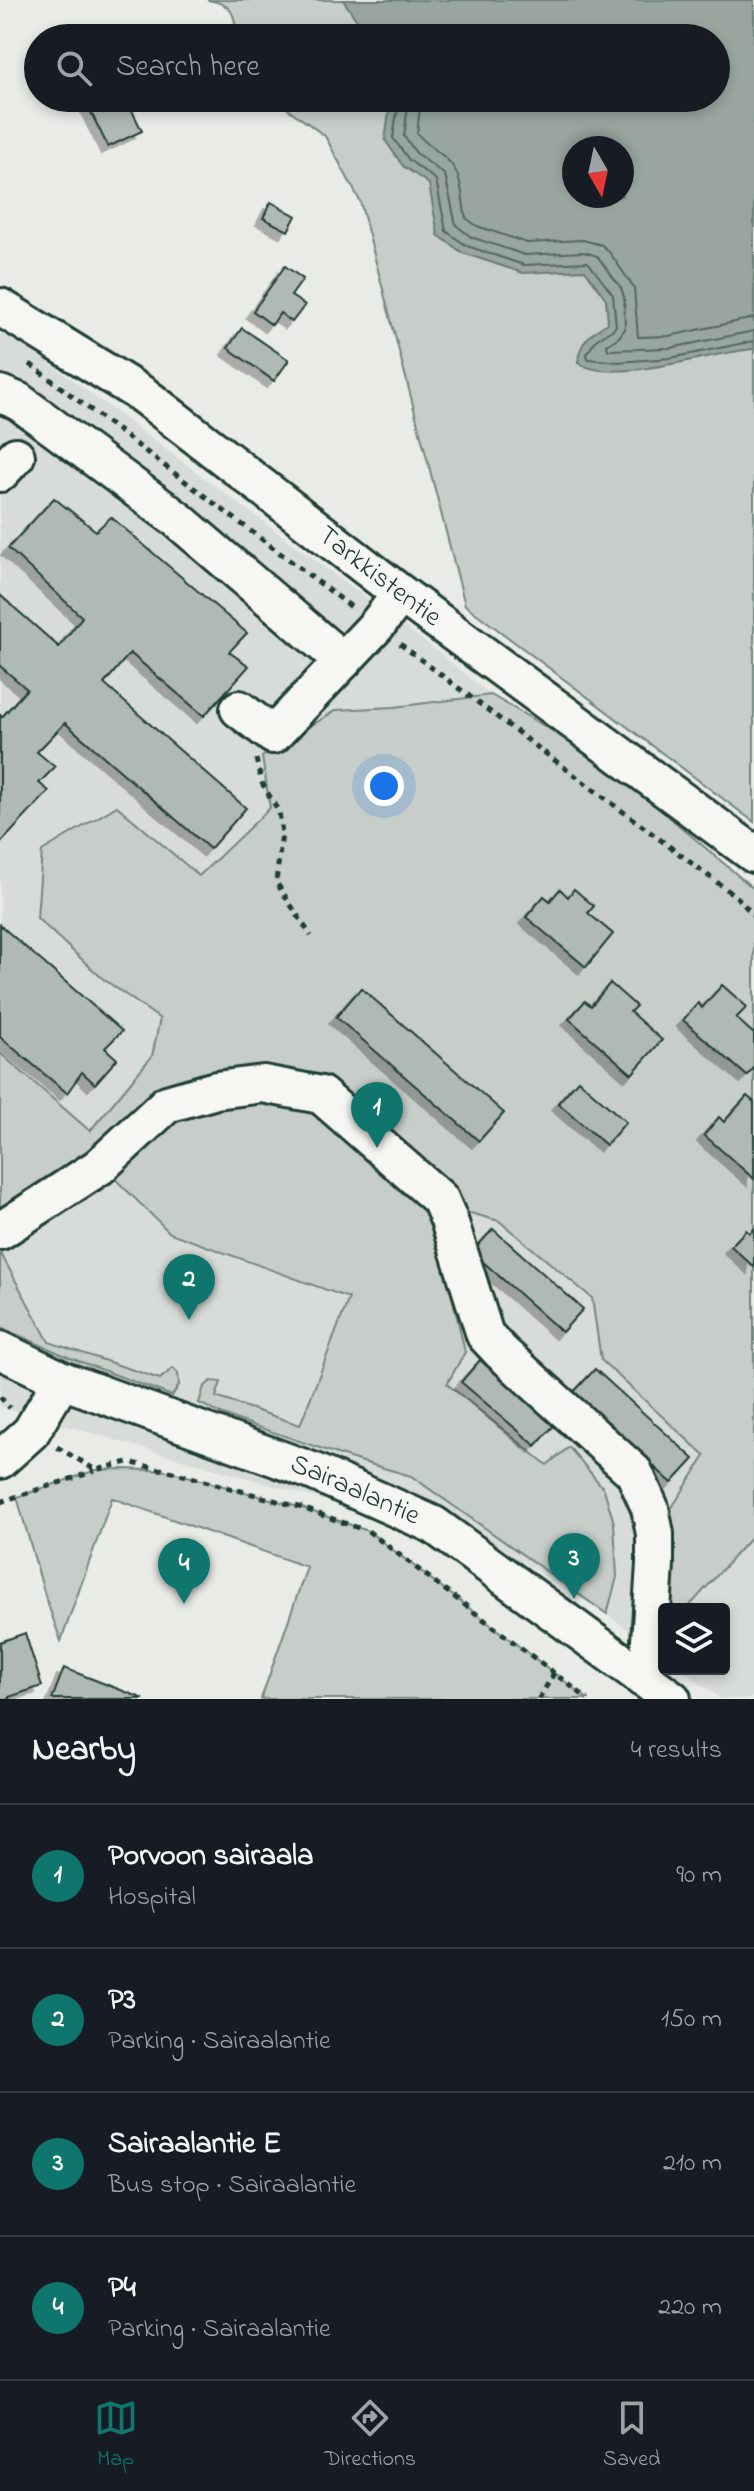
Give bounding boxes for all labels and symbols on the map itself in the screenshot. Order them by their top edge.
north arrow [562,136,634,208]
street label: Tarkkistentie [309,516,450,638]
your location [364,766,404,806]
pin: 1 [351,1082,403,1148]
pin: 2 [163,1254,215,1320]
street label: Sairaalantie [284,1444,427,1537]
pin: 3 [548,1533,600,1599]
pin: 4 [158,1538,210,1604]

